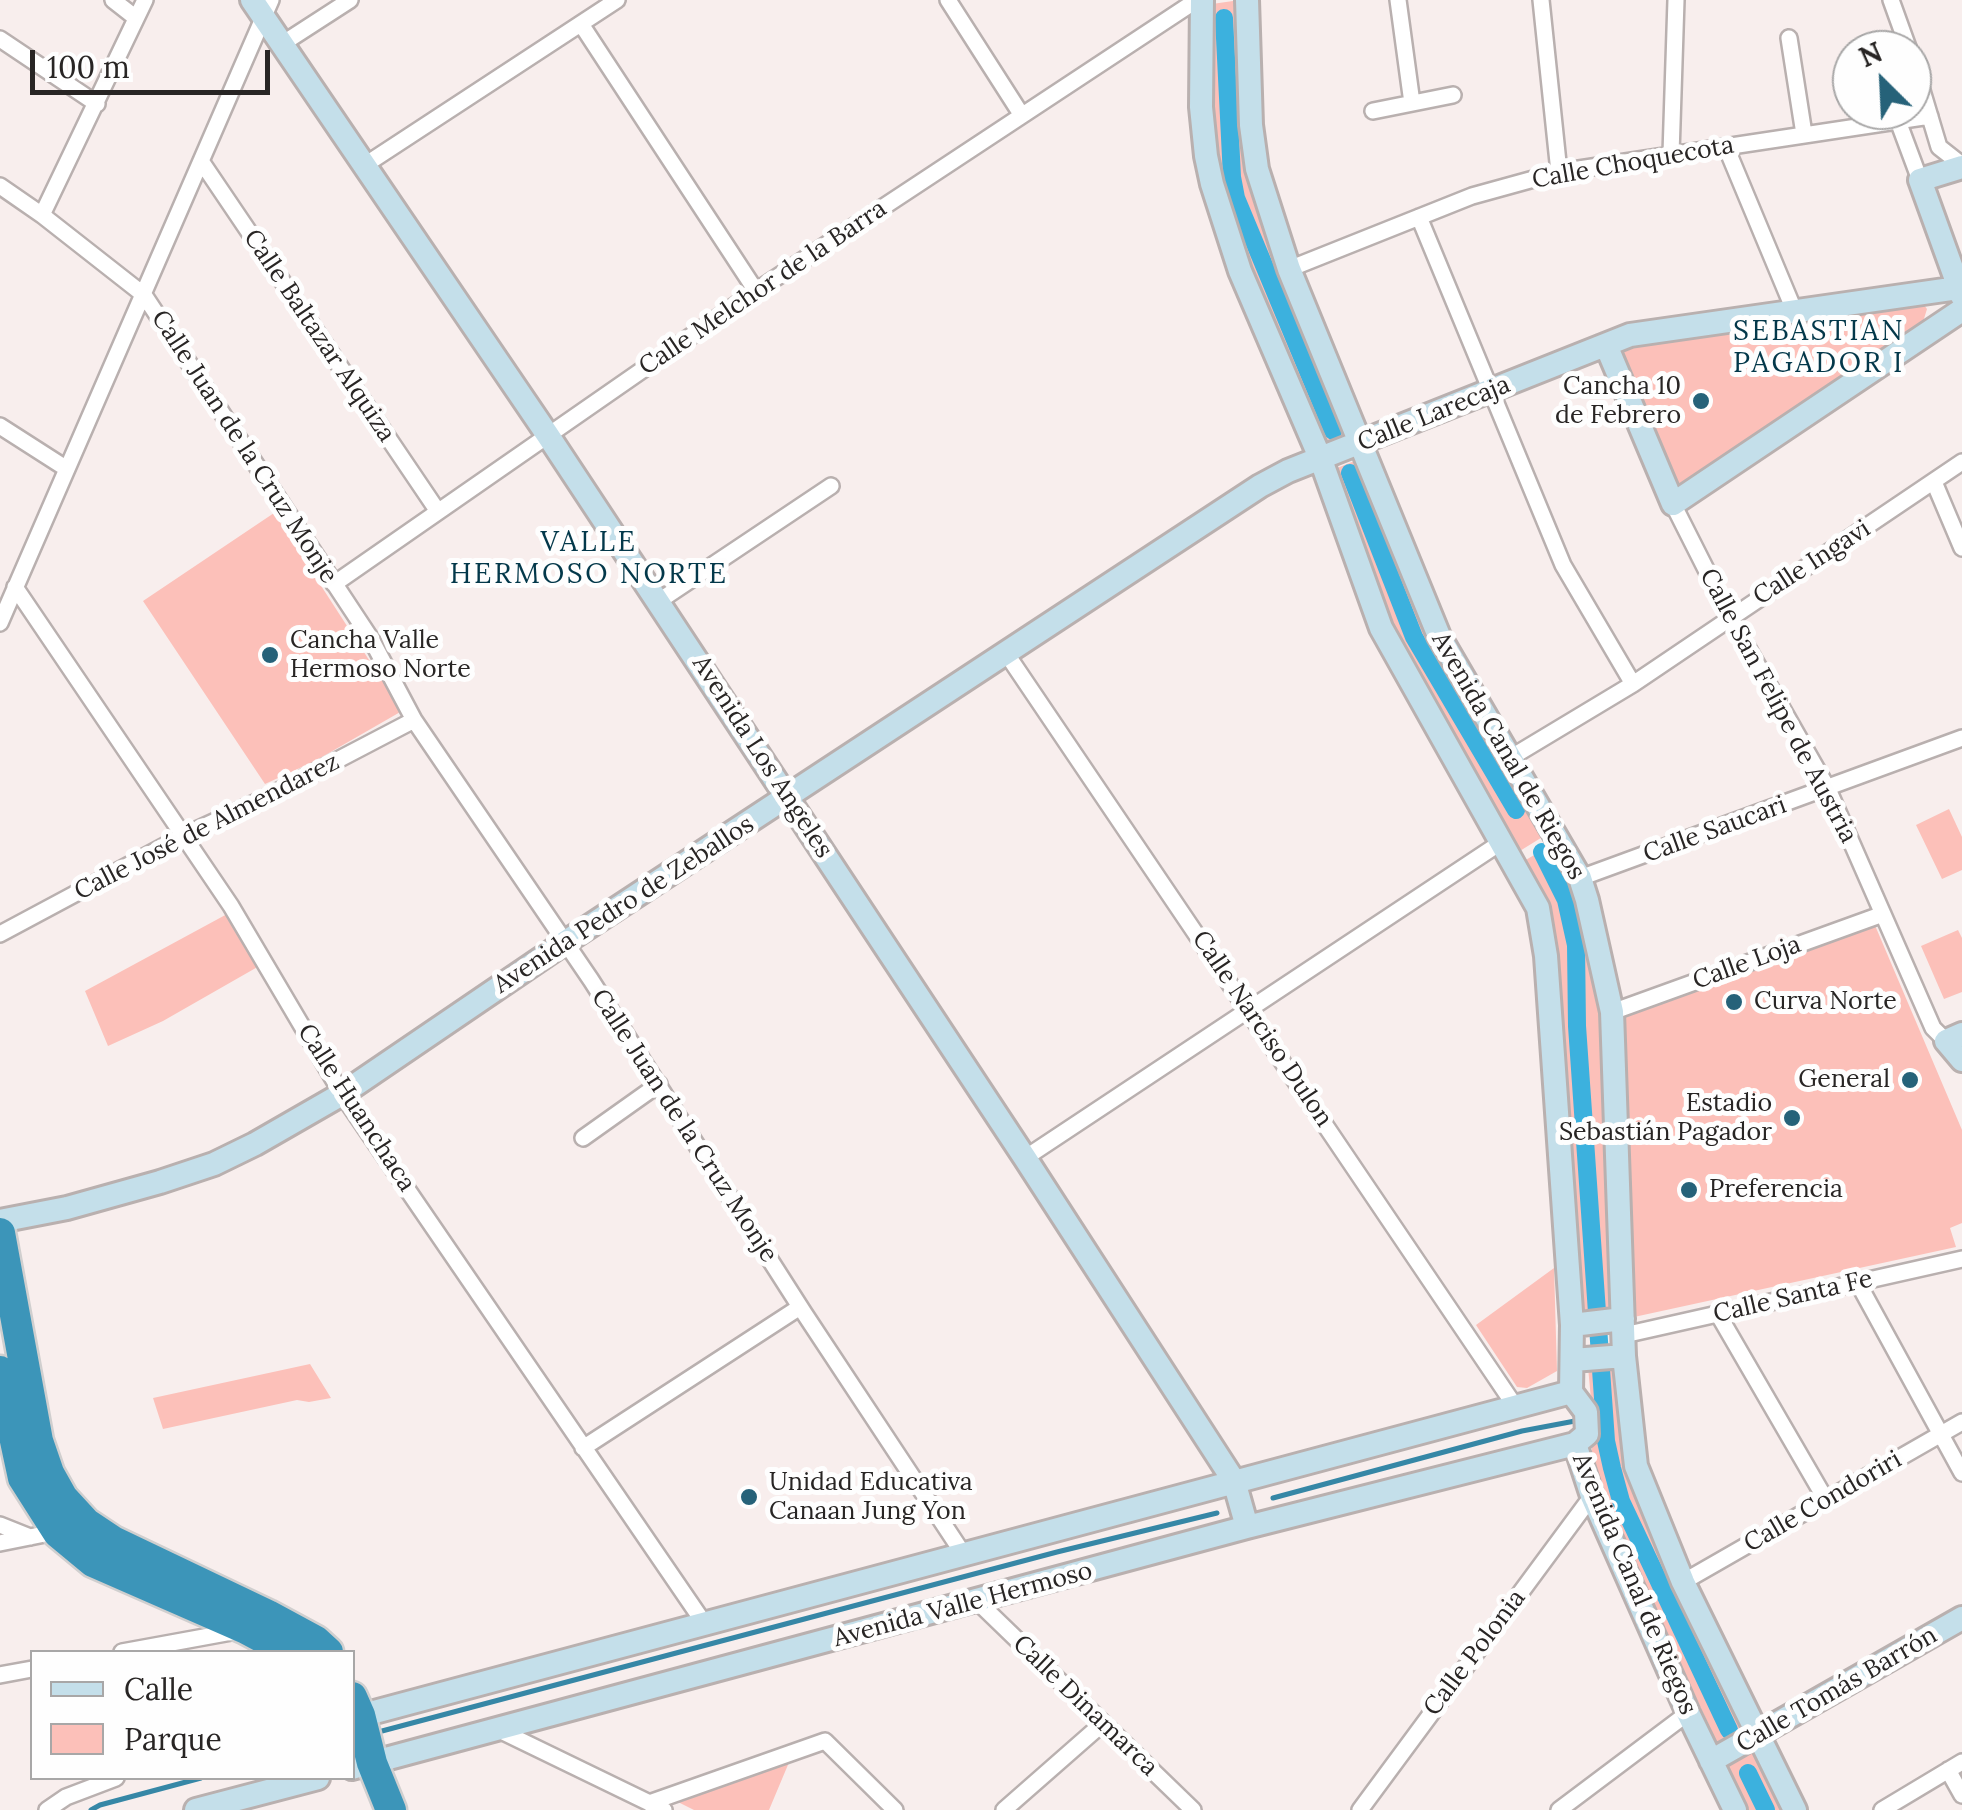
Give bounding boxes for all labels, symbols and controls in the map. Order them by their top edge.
scale bar [35,30,275,92]
north arrow [1832,30,1932,130]
text: N [1853,34,1888,75]
text: 100 m [47,48,130,86]
street label: Calle Choquecota [1530,130,1736,196]
street label: Calle Melchor de la Barra [634,194,892,382]
street label: Calle Baltazar Alquiza [237,224,401,448]
street label: Calle Juan de la Cruz Monje [144,305,344,589]
district label: SEBASTIAN PAGADOR I [1733,315,1905,381]
street label: Calle Larecaja [1353,370,1515,458]
place label: Cancha 10 de Febrero [1555,372,1681,431]
marker: Cancha 10 de Febrero [1690,390,1712,412]
street label: Calle Ingavi [1748,514,1876,612]
district label: VALLE HERMOSO NORTE [450,526,728,592]
street label: Calle San Felipe de Austria [1693,564,1863,848]
place label: Cancha Valle Hermoso Norte [290,626,471,685]
street label: Avenida Canal de Riegos [1425,627,1591,885]
marker: Cancha Valle Hermoso Norte [259,644,281,666]
street label: Avenida Los Angeles [685,650,839,864]
street label: Calle José de Almendarez [70,747,344,907]
street label: Calle Saucari [1639,790,1791,870]
street label: Avenida Pedro de Zeballos [488,810,760,1000]
street label: Calle Narciso Dulon [1185,925,1339,1133]
street label: Calle Loja [1689,930,1805,996]
street label: Calle Juan de la Cruz Monje [584,984,784,1268]
place label: Curva Norte [1754,987,1897,1017]
marker: Curva Norte [1723,991,1745,1013]
street label: Calle Huanchaca [291,1019,421,1197]
place label: General [1798,1065,1890,1095]
marker: General [1899,1069,1921,1091]
place label: Estadio Sebastián Pagador [1559,1089,1772,1148]
marker: Estadio Sebastián Pagador [1781,1107,1803,1129]
place label: Preferencia [1709,1175,1843,1205]
marker: Preferencia [1678,1179,1700,1201]
street label: Calle Santa Fe [1711,1264,1875,1330]
street label: Calle Condoriri [1739,1445,1907,1559]
street label: Avenida Canal de Riegos [1565,1449,1703,1719]
place label: Unidad Educativa Canaan Jung Yon [769,1468,973,1527]
marker: Unidad Educativa Canaan Jung Yon [738,1486,760,1508]
street label: Avenida Valle Hermoso [830,1556,1096,1654]
street label: Calle Polonia [1418,1584,1532,1722]
street label: Calle Tomás Barrón [1731,1620,1943,1760]
street label: Calle Dinamarca [1006,1629,1164,1783]
legend [30,1650,355,1780]
text: Calle [124,1670,193,1708]
text: Parque [124,1720,222,1758]

